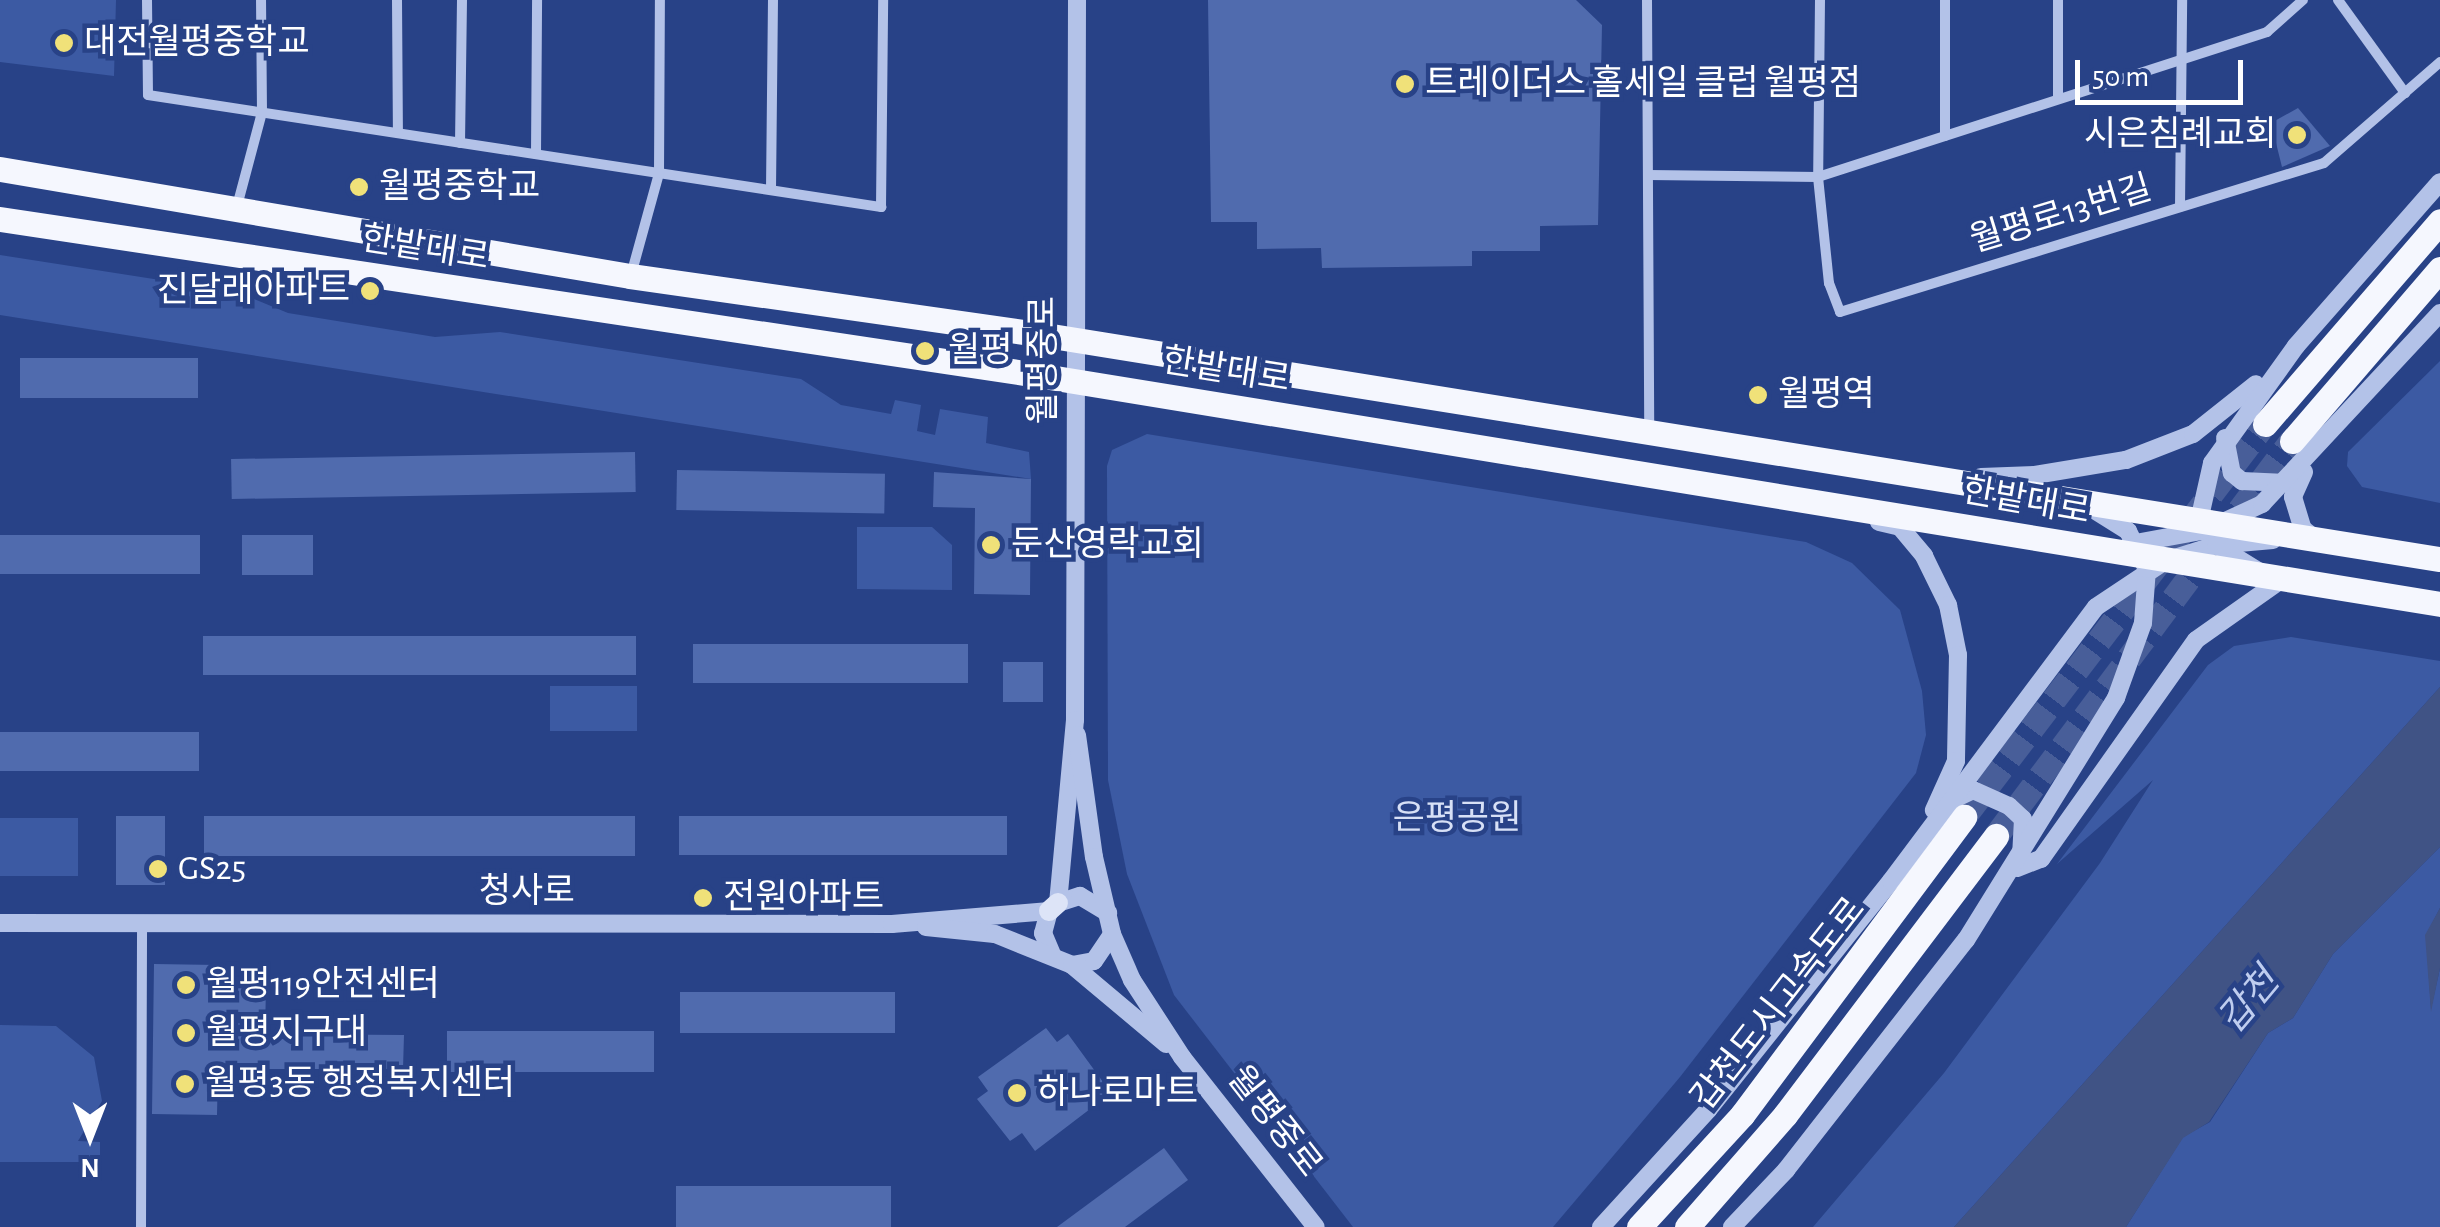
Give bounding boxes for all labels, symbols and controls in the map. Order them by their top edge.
place label: 대전월평중학교 [84,22,309,64]
marker: 대전월평중학교 [53,32,75,54]
scale bar [2080,40,2248,102]
text: 50 m [2092,62,2149,92]
place label: 트레이더스 홀세일 클럽 월평점 [1425,63,1861,105]
marker: 트레이더스 홀세일 클럽 월평점 [1394,73,1416,95]
place label: 시은침례교회 [2084,114,2277,156]
marker: 시은침례교회 [2286,124,2308,146]
place label: 월평중학교 [379,166,540,208]
street label: 월평로13번길 [1965,168,2157,262]
marker: 월평중학교 [348,176,370,198]
street label: 한밭대로 [358,218,492,280]
place label: 진달래아파트 [157,270,350,312]
marker: 진달래아파트 [359,280,381,302]
street label: 월평중로 [1023,296,1065,424]
place label: 월평 [948,330,1012,372]
marker: 월평 [912,338,938,364]
street label: 한밭대로 [1159,340,1293,402]
place label: 월평역 [1778,374,1875,416]
marker: 월평역 [1747,384,1769,406]
street label: 한밭대로 [1959,470,2093,534]
place label: 둔산영락교회 [1011,524,1204,566]
marker: 둔산영락교회 [980,534,1002,556]
park label: 은평공원 [1393,798,1521,840]
place label: GS25 [178,848,246,890]
marker: GS25 [147,858,169,880]
street label: 청사로 [479,871,575,913]
place label: 전원아파트 [723,877,884,919]
marker: 전원아파트 [692,887,714,909]
street label: 갑천도시고속도로 [1683,890,1875,1118]
water label: 갑천 [2210,961,2290,1043]
place label: 월평119안전센터 [206,964,440,1006]
marker: 월평119안전센터 [175,974,197,996]
place label: 월평지구대 [206,1012,367,1054]
marker: 월평지구대 [175,1022,197,1044]
street label: 월평중로 [1218,1058,1330,1186]
place label: 월평3동 행정복지센터 [205,1063,515,1105]
place label: 하나로마트 [1037,1072,1198,1114]
marker: 월평3동 행정복지센터 [174,1073,196,1095]
marker: 하나로마트 [1006,1082,1028,1104]
north arrow [40,1087,140,1187]
text: N [80,1153,100,1181]

